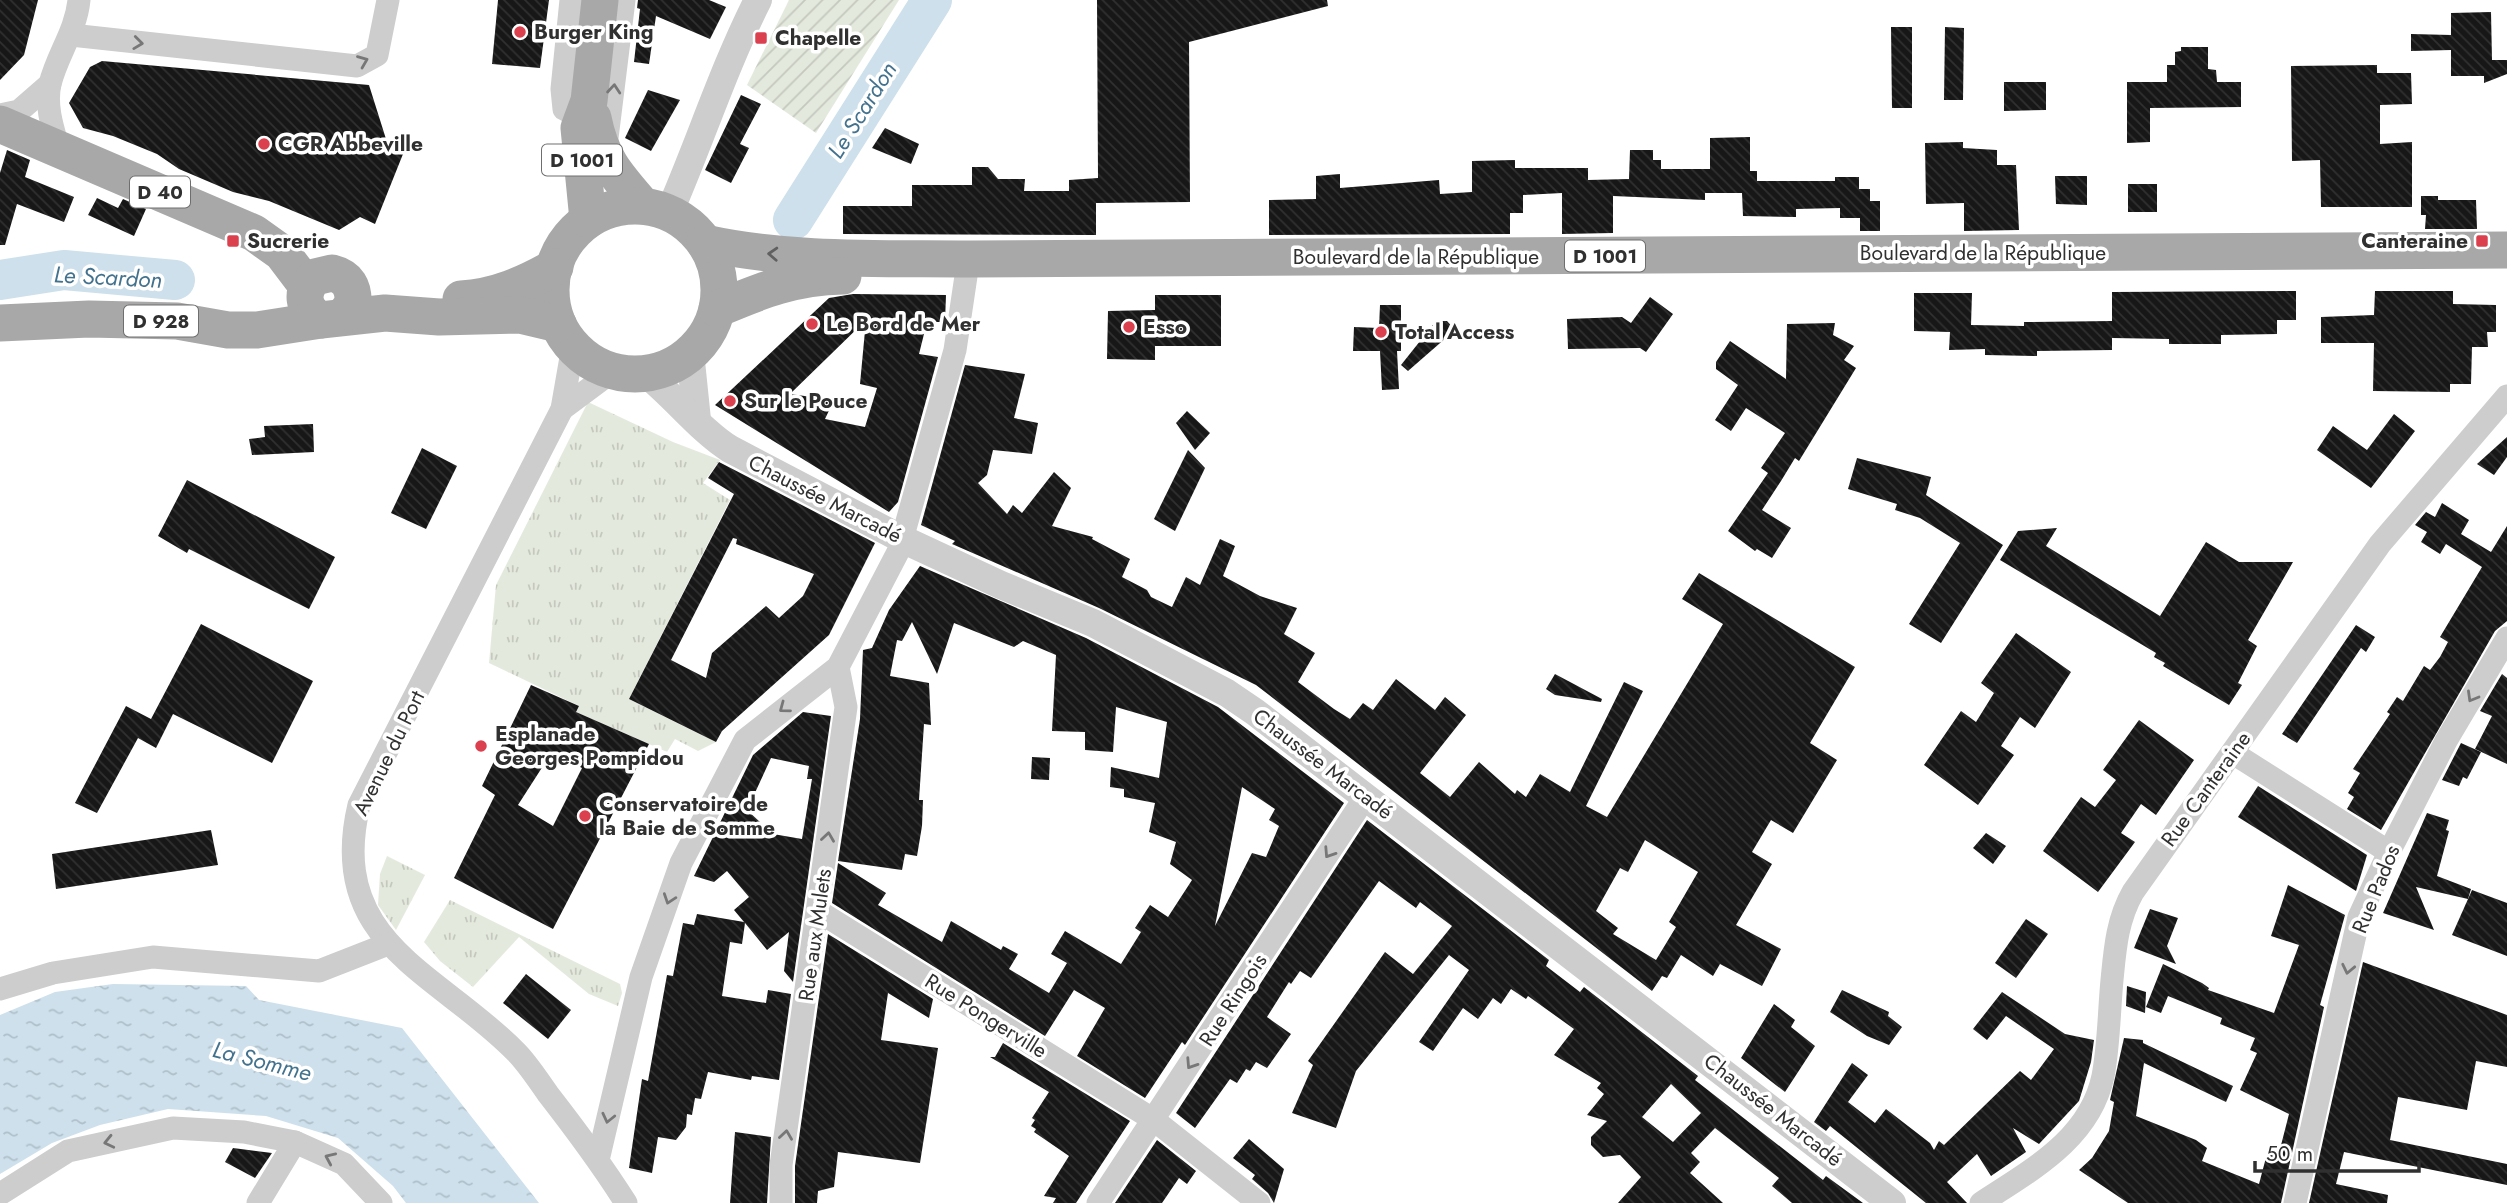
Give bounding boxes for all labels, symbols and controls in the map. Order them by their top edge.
place label: Burger King [534,17,653,47]
place label: Chapelle [775,23,861,53]
marker: Burger King [512,24,528,40]
marker: Chapelle [753,30,769,46]
one-way arrow [133,35,144,50]
water label: Le Scardon [819,55,905,165]
one-way arrow [356,56,368,70]
one-way arrow [606,83,621,94]
place label: CGR Abbeville [278,129,423,159]
marker: CGR Abbeville [256,136,272,152]
road number: D 1001 [542,144,622,176]
road number: D 40 [130,176,190,208]
place label: Sucrerie [247,226,329,256]
place label: Canteraine [2361,226,2468,256]
marker: Sucrerie [225,233,241,249]
marker: Canteraine [2474,233,2490,249]
street label: Boulevard de la République [1860,238,2106,268]
road number: D 1001 [1565,240,1645,272]
street label: Boulevard de la République [1293,242,1539,272]
one-way arrow [767,246,778,261]
water label: Le Scardon [53,257,163,297]
road number: D 928 [124,306,198,336]
place label: Le Bord de Mer [826,309,981,339]
place label: Esso [1143,312,1187,342]
marker: Le Bord de Mer [804,316,820,332]
place label: Total Access [1395,317,1515,347]
marker: Esso [1121,319,1137,335]
marker: Total Access [1373,324,1389,340]
place label: Sur le Pouce [744,386,867,416]
marker: Sur le Pouce [722,393,738,409]
street label: Chaussée Marcadé [743,447,907,551]
street label: Avenue du Port [346,685,432,821]
one-way arrow [2468,690,2481,703]
one-way arrow [779,700,791,712]
street label: Chaussée Marcadé [1247,701,1399,827]
place label: Esplanade Georges Pompidou [495,719,684,773]
street label: Rue Canteraine [2154,725,2258,853]
marker: Esplanade Georges Pompidou [473,738,489,754]
place label: Conservatoire de la Baie de Somme [599,789,775,843]
marker: Conservatoire de la Baie de Somme [577,808,593,824]
one-way arrow [821,831,836,843]
street label: Rue Pados [2345,840,2407,938]
one-way arrow [1325,845,1337,858]
street label: Rue aux Mulets [791,867,839,1003]
one-way arrow [663,893,677,905]
street label: Rue Ringois [1192,948,1274,1052]
one-way arrow [2342,963,2356,975]
street label: Rue Pongerville [919,966,1053,1066]
water label: La Somme [209,1032,315,1090]
street label: Chaussée Marcadé [1697,1046,1849,1174]
one-way arrow [1186,1056,1199,1069]
one-way arrow [602,1112,616,1124]
one-way arrow [778,1129,793,1141]
scale bar [2255,1130,2420,1174]
one-way arrow [103,1134,115,1149]
text: 50 m [2266,1139,2313,1169]
one-way arrow [325,1152,337,1166]

